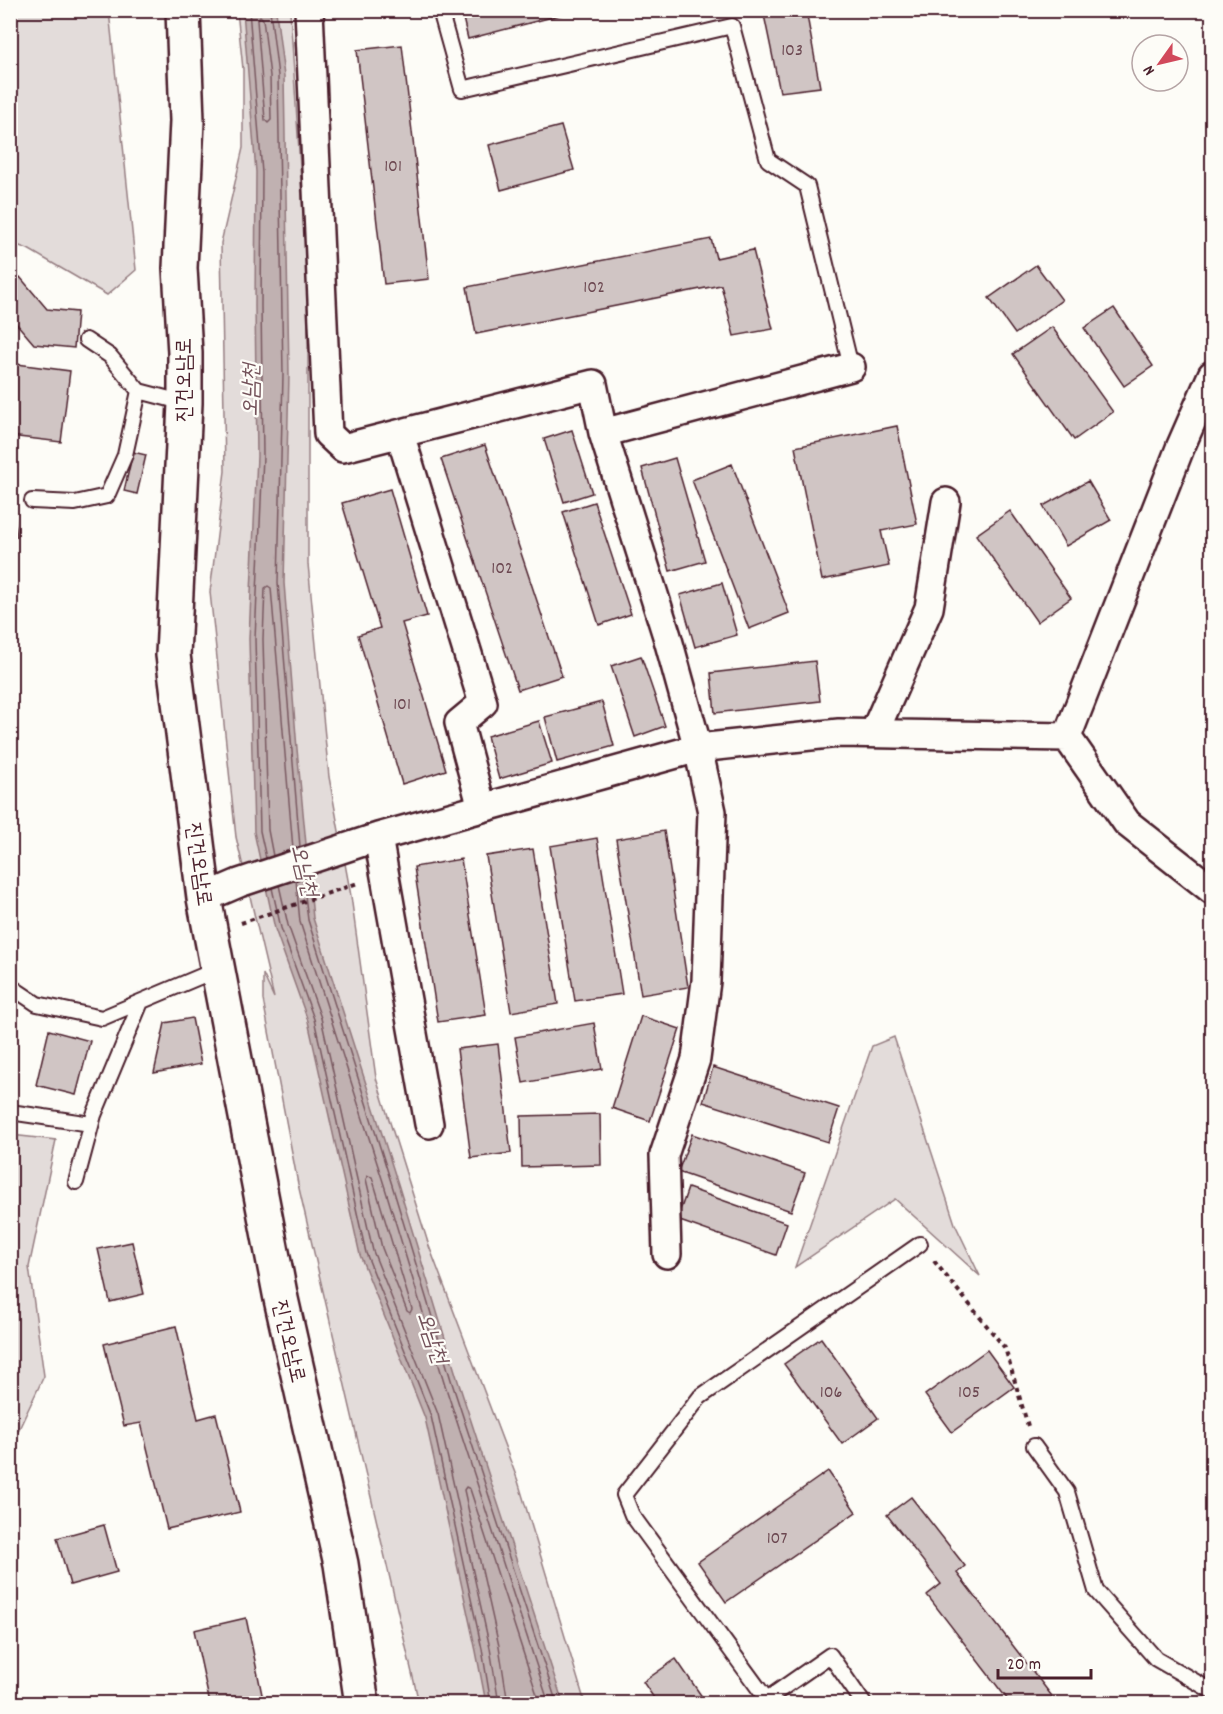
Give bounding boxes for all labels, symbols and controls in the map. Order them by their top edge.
north arrow [1130,33,1190,93]
house number: 103 [781,39,803,64]
text: N [1138,60,1161,80]
house number: 101 [384,155,402,180]
house number: 102 [583,276,605,301]
street label: 진건오남로 [171,338,201,422]
water label: 오남천 [237,361,269,417]
house number: 102 [491,557,513,582]
house number: 101 [393,693,411,718]
street label: 진건오남로 [176,820,218,908]
water label: 오남천 [281,841,325,903]
street label: 진건오남로 [263,1297,311,1386]
water label: 오남천 [407,1308,455,1370]
house number: 106 [820,1381,842,1406]
house number: 105 [958,1381,980,1406]
house number: 107 [767,1527,787,1552]
scale bar [998,1642,1091,1680]
text: 20 m [1007,1653,1041,1678]

